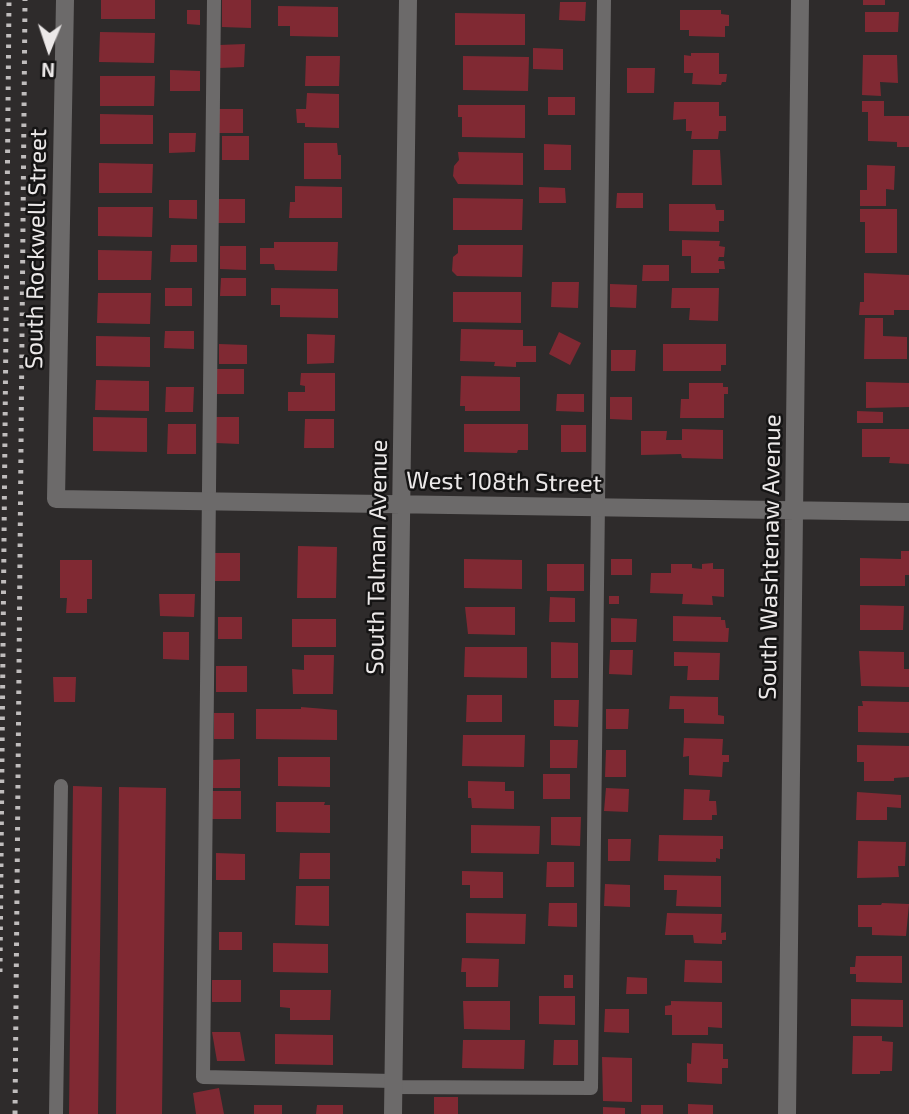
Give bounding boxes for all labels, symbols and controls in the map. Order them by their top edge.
north arrow [14,14,84,84]
text: N [41,59,56,82]
street label: South Rockwell Street [20,129,52,369]
street label: South Washtenaw Avenue [753,414,787,700]
street label: South Talman Avenue [361,439,393,675]
street label: West 108th Street [406,466,602,498]

